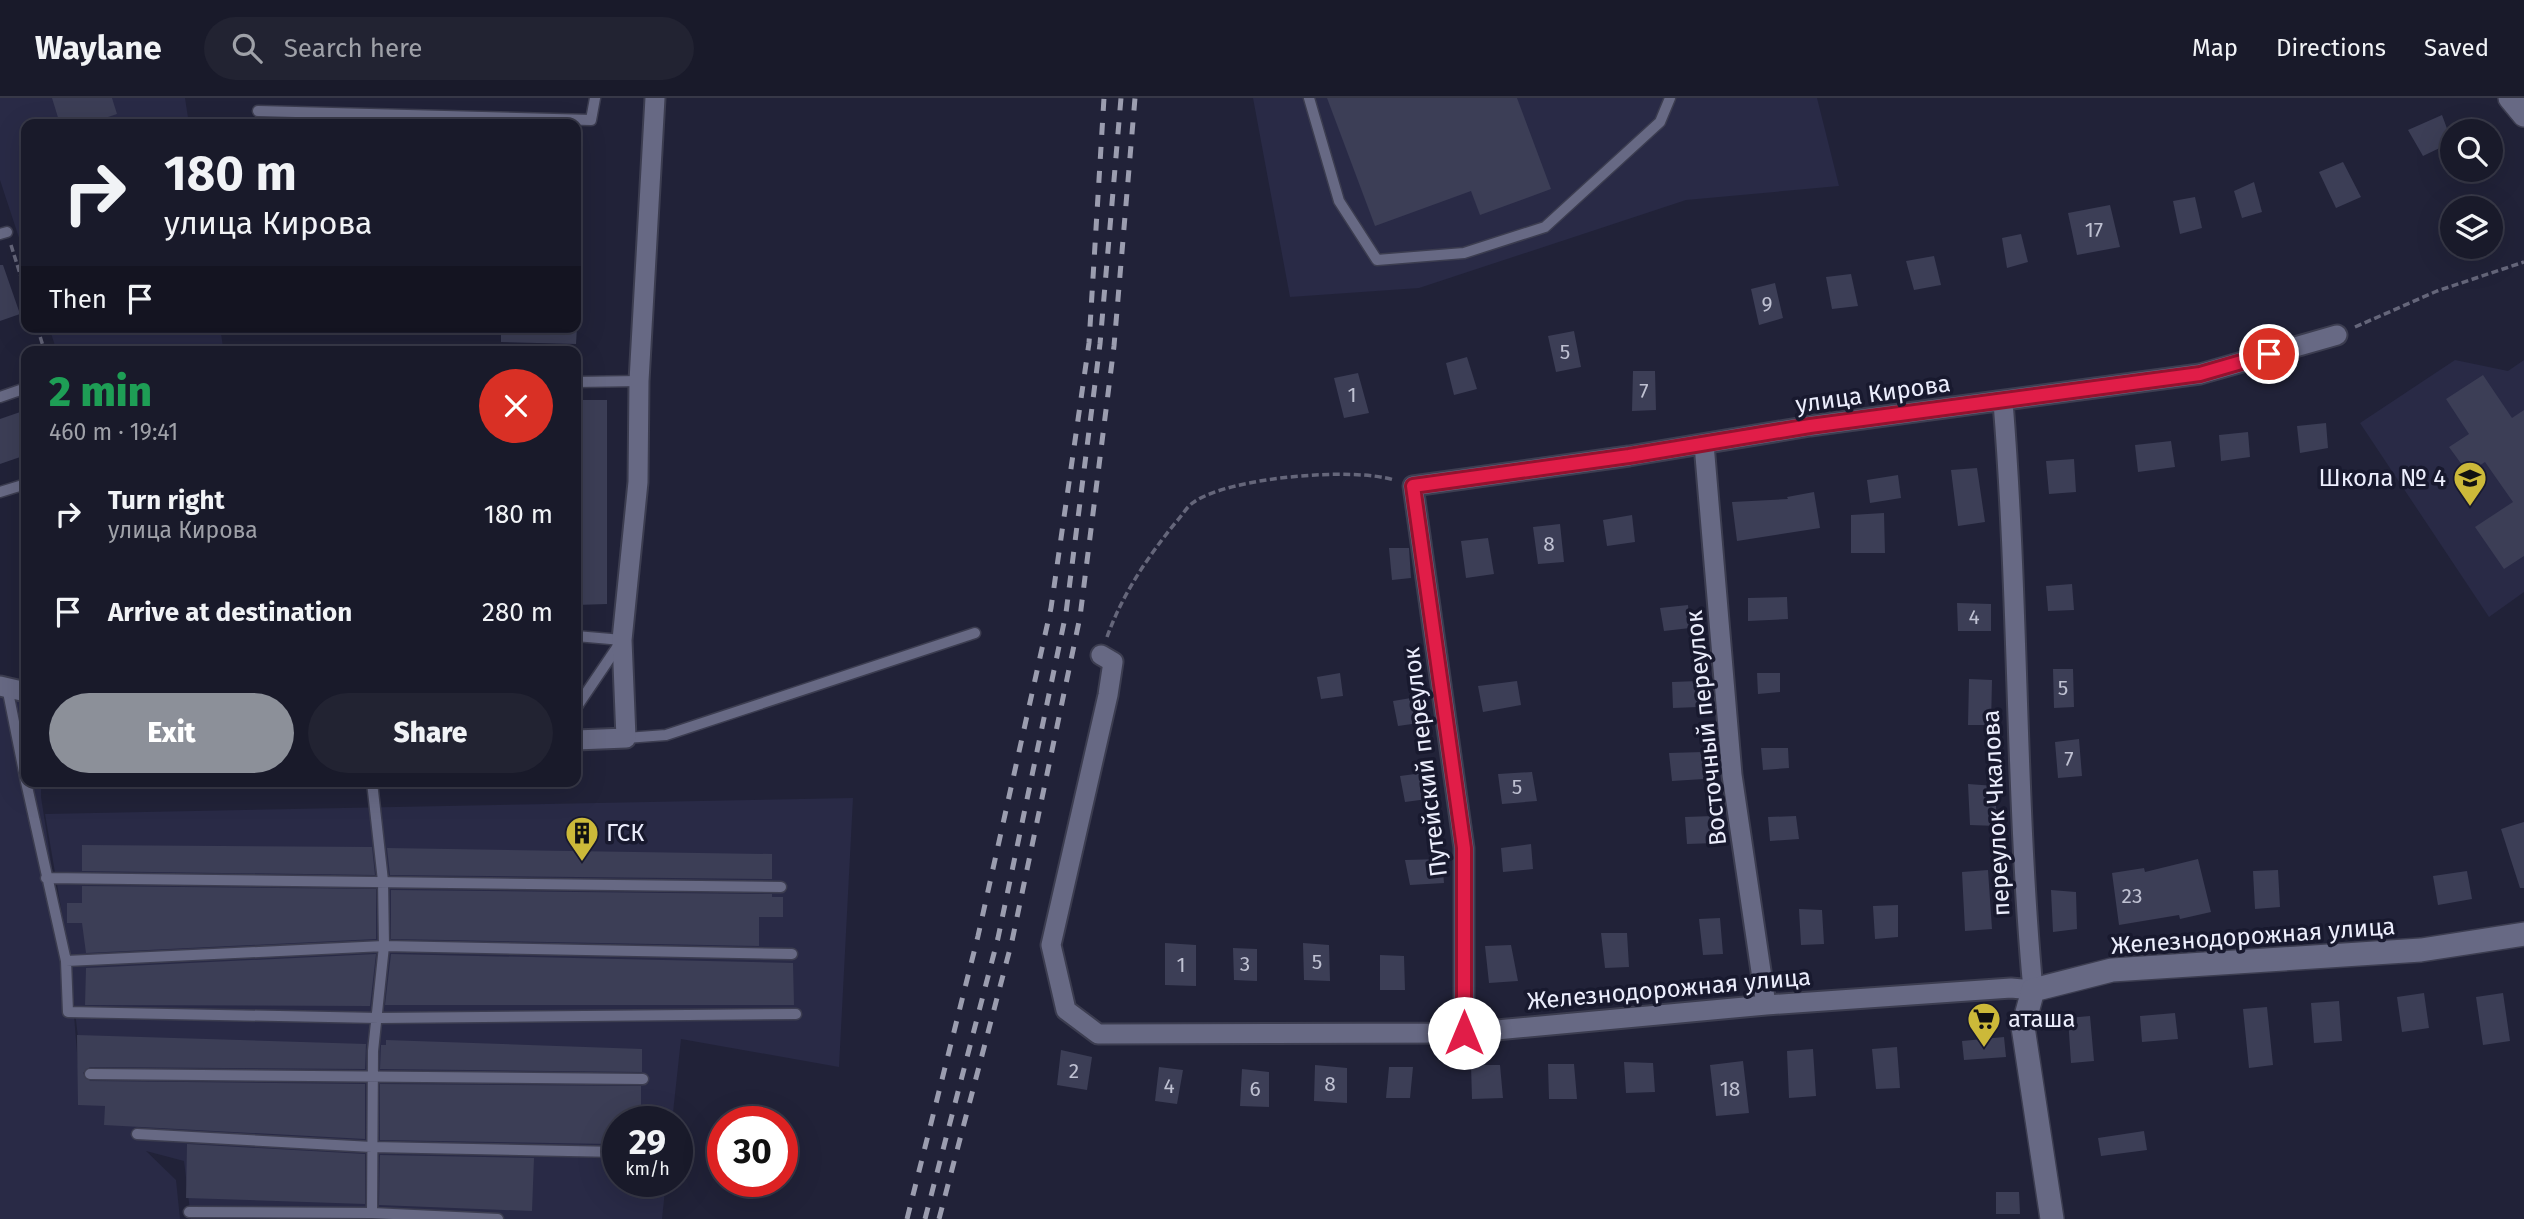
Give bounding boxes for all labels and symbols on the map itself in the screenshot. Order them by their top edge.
house number: 17 [2085,217,2103,243]
house number: 9 [1761,291,1773,317]
pin [2239,324,2299,384]
house number: 5 [1560,339,1570,365]
street label: улица Кирова [1794,369,1952,419]
house number: 7 [1639,378,1649,404]
house number: 1 [1347,382,1357,408]
school or university icon: Школа № 4 [2451,459,2489,508]
place label: Школа № 4 [2318,464,2446,492]
house number: 8 [1543,531,1555,557]
house number: 4 [1968,604,1980,630]
street label: Восточный переулок [1680,608,1732,847]
street label: Путейский переулок [1397,645,1453,878]
house number: 5 [2058,675,2068,701]
street label: переулок Чкалова [1977,709,2015,917]
house number: 7 [2064,746,2074,772]
house number: 5 [1512,774,1522,800]
building icon: ГСК [563,814,601,863]
place label: ГСК [606,819,644,847]
house number: 23 [2122,883,2142,909]
street label: Железнодорожная улица [2110,912,2396,960]
house number: 5 [1312,949,1322,975]
house number: 3 [1240,951,1250,977]
house number: 1 [1176,952,1186,978]
street label: Железнодорожная улица [1526,963,1812,1015]
position arrow [1427,996,1501,1070]
supermarket icon: аташа [1965,1000,2003,1049]
place label: аташа [2008,1005,2076,1033]
house number: 2 [1069,1058,1079,1084]
house number: 8 [1324,1071,1336,1097]
house number: 4 [1163,1073,1175,1099]
house number: 6 [1249,1076,1261,1102]
house number: 18 [1720,1076,1740,1102]
speed limit sign: 30 [707,1106,798,1197]

